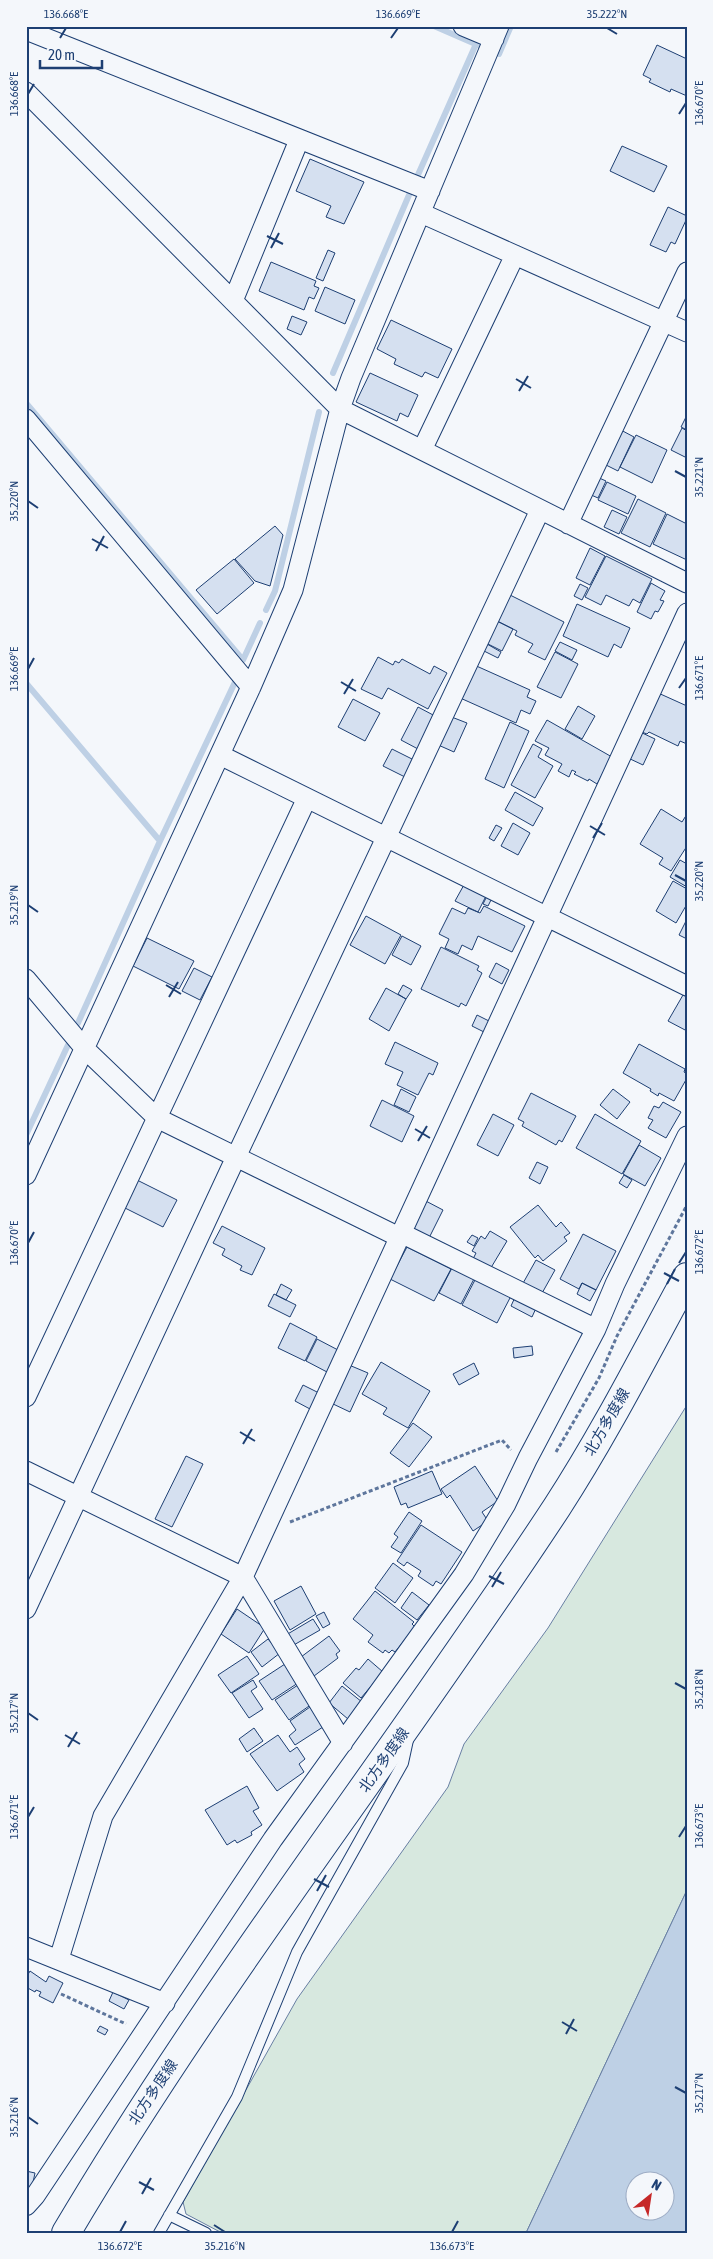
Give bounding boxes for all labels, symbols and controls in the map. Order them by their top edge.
text: 136.668°E [44,7,88,21]
text: 136.669°E [376,7,420,21]
text: 35.222°N [587,7,627,21]
scale bar [40,38,102,70]
text: 20 m [48,46,75,63]
text: 136.668°E [7,72,21,116]
text: 136.670°E [692,81,706,125]
text: 35.221°N [692,457,706,497]
text: 35.220°N [7,481,21,521]
text: 136.669°E [7,647,21,691]
text: 136.671°E [692,656,706,700]
text: 35.220°N [692,861,706,901]
text: 35.219°N [7,885,21,925]
text: 136.670°E [7,1221,21,1265]
text: 136.672°E [692,1230,706,1274]
street label: 北方多度線 [580,1385,633,1458]
text: 35.218°N [692,1669,706,1709]
text: 35.217°N [7,1693,21,1733]
street label: 北方多度線 [355,1724,412,1795]
text: 136.671°E [7,1795,21,1839]
text: 136.673°E [692,1804,706,1848]
street label: 北方多度線 [125,2056,181,2128]
text: 35.217°N [692,2073,706,2113]
text: 35.216°N [7,2097,21,2137]
north arrow [626,2172,676,2222]
text: N [649,2176,664,2194]
text: 136.672°E [98,2239,142,2253]
text: 35.216°N [205,2239,245,2253]
text: 136.673°E [430,2239,474,2253]

